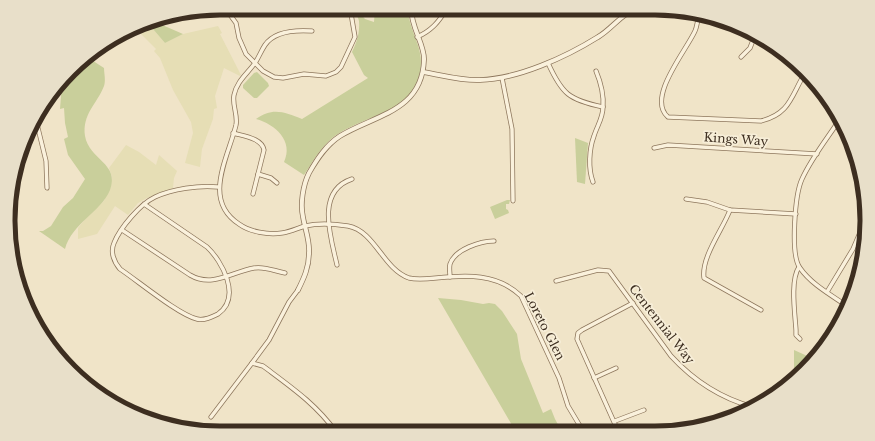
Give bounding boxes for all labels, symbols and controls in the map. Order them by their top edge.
street label: Kings Way [703,129,769,149]
street label: Centennial Way [626,281,698,367]
street label: Loreto Glen [521,289,569,363]

